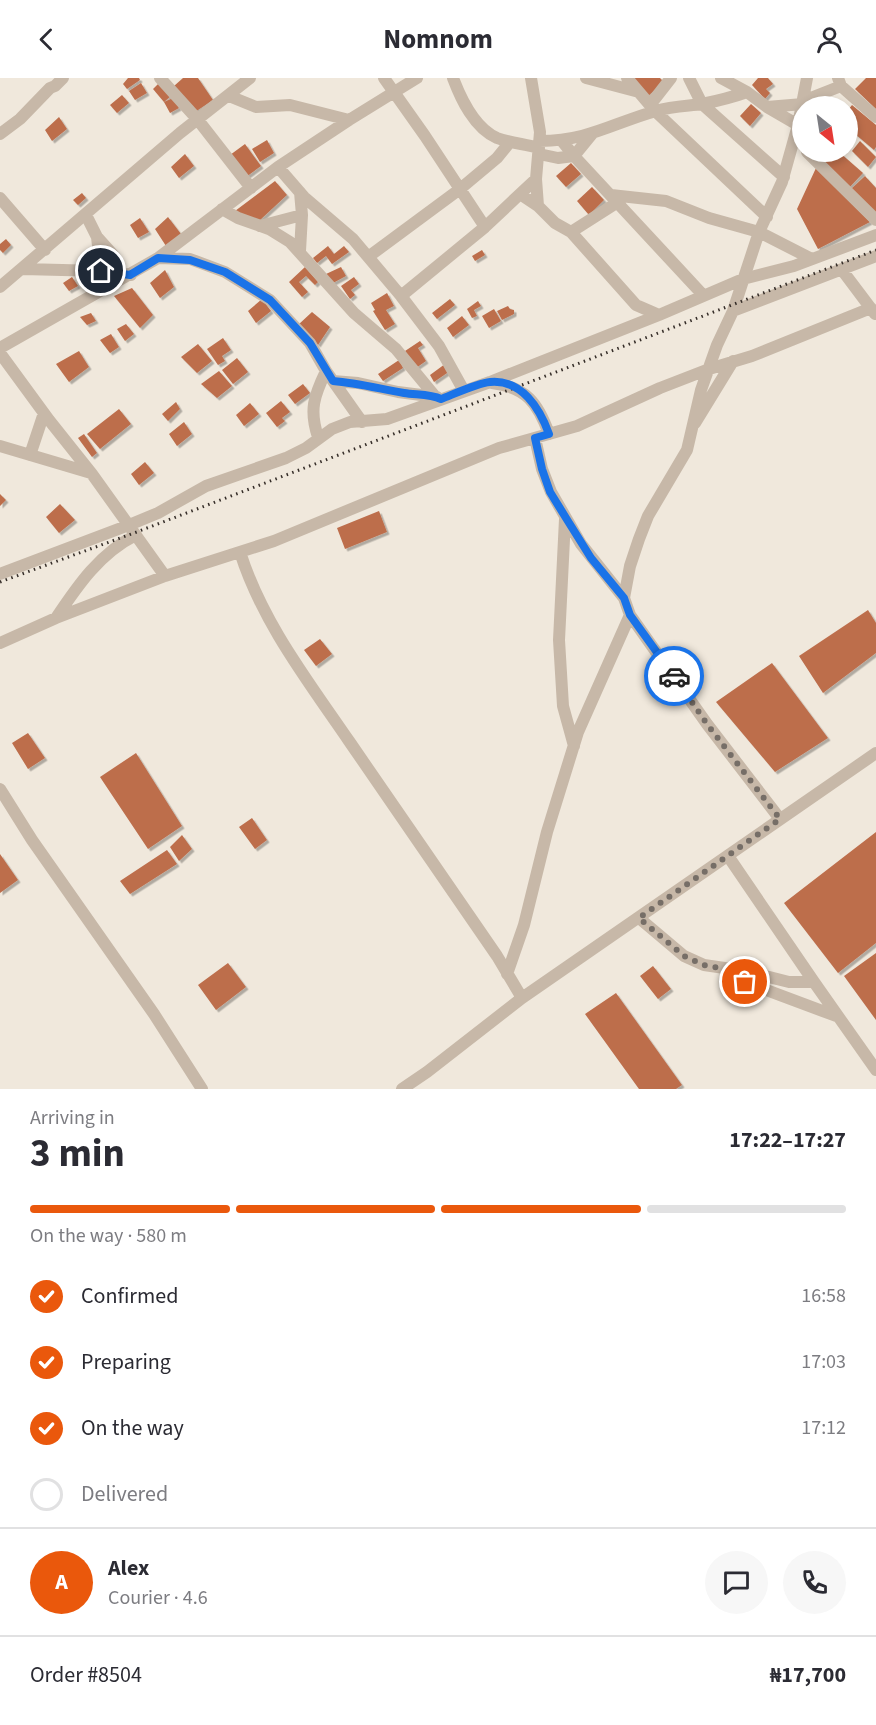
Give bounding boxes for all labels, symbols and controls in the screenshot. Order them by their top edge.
text: Nomnom [383,20,493,59]
icon: back [30,23,63,56]
icon: person [813,23,846,56]
north arrow [792,96,858,162]
map controls [792,96,858,162]
pin [75,245,126,296]
icon: home [84,254,117,287]
courier [644,646,704,706]
icon: car [658,660,691,693]
pin [719,956,770,1007]
icon: bag [728,965,761,998]
text: Arriving in [30,1104,115,1132]
text: 17:22–17:27 [729,1124,846,1156]
text: 3 min [30,1126,125,1182]
text: On the way · 580 m [30,1222,187,1250]
icon: check [30,1280,63,1313]
text: Confirmed [81,1280,178,1312]
text: 16:58 [801,1282,846,1310]
icon: check [30,1346,63,1379]
text: Preparing [81,1346,171,1378]
text: 17:03 [801,1348,846,1376]
icon: check [30,1412,63,1445]
text: On the way [81,1412,184,1444]
text: 17:12 [801,1414,846,1442]
text: Delivered [81,1478,168,1510]
button: chat [705,1551,768,1614]
button: phone [783,1551,846,1614]
text: Alex [108,1552,149,1584]
text: A [55,1566,68,1598]
text: Courier · 4.6 [108,1584,208,1612]
text: Order #8504 [30,1659,142,1691]
text: ₦17,700 [770,1659,846,1691]

